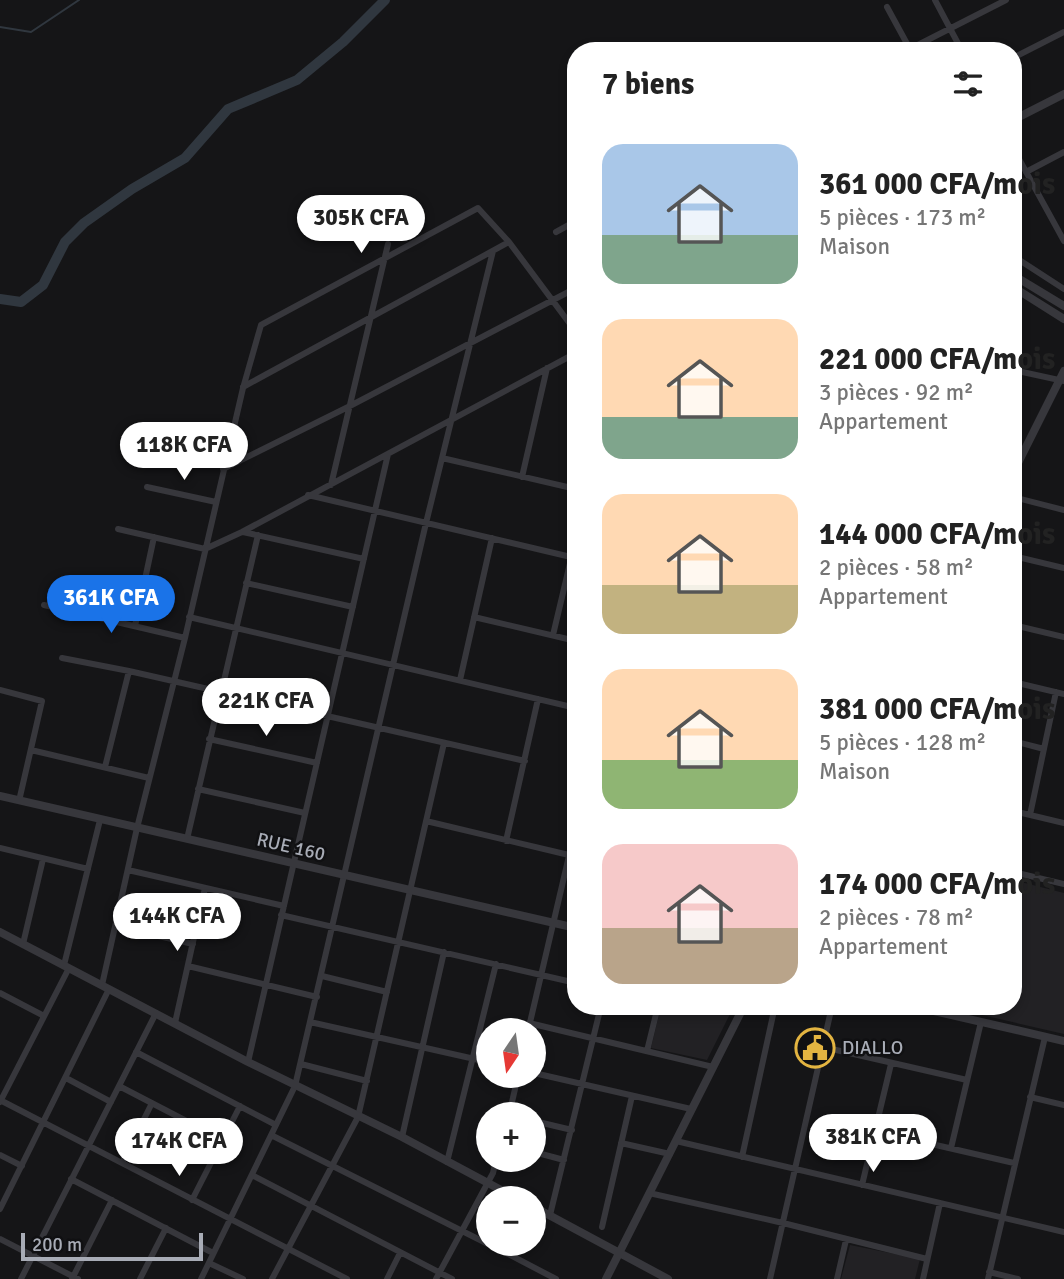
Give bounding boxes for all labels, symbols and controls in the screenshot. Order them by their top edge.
icon: filters [949,65,987,103]
text: 7 biens [602,66,694,103]
text: 361 000 CFA/mois [819,166,1055,203]
icon: home [658,172,742,256]
pin: 305K CFA [289,196,433,255]
text: 305K CFA [313,203,409,232]
text: 5 pièces · 173 m² [819,203,986,232]
text: Maison [819,232,890,261]
text: 221 000 CFA/mois [819,341,1055,378]
icon: home [658,347,742,431]
text: 3 pièces · 92 m² [819,378,974,407]
text: Appartement [819,407,948,436]
pin: 118K CFA [112,422,256,482]
text: 118K CFA [136,430,232,459]
text: 144 000 CFA/mois [819,516,1055,553]
icon: home [658,522,742,606]
text: 2 pièces · 58 m² [819,553,974,582]
pin: 361K CFA [39,576,183,635]
text: Appartement [819,582,948,611]
text: 361K CFA [63,583,159,612]
pin: 221K CFA [194,678,338,738]
text: 221K CFA [218,686,314,715]
text: 381 000 CFA/mois [819,691,1055,728]
icon: home [658,697,742,781]
text: 5 pièces · 128 m² [819,728,986,757]
text: Maison [819,757,890,786]
street label: RUE 160 [254,827,328,867]
text: 174 000 CFA/mois [819,866,1055,903]
icon: home [658,872,742,956]
pin: 144K CFA [105,894,249,953]
text: 144K CFA [129,901,225,930]
text: 2 pièces · 78 m² [819,903,974,932]
text: Appartement [819,932,948,961]
north arrow [476,1018,546,1088]
map controls [476,1018,546,1256]
public building icon: DIALLO [794,1027,836,1069]
place label: DIALLO [842,1036,903,1060]
button: + [476,1102,546,1172]
pin: 381K CFA [801,1114,945,1174]
pin: 174K CFA [107,1118,251,1178]
text: 381K CFA [825,1122,921,1151]
text: 174K CFA [131,1126,227,1155]
button: − [476,1186,546,1256]
scale bar [21,1230,203,1262]
text: 200 m [32,1233,82,1257]

